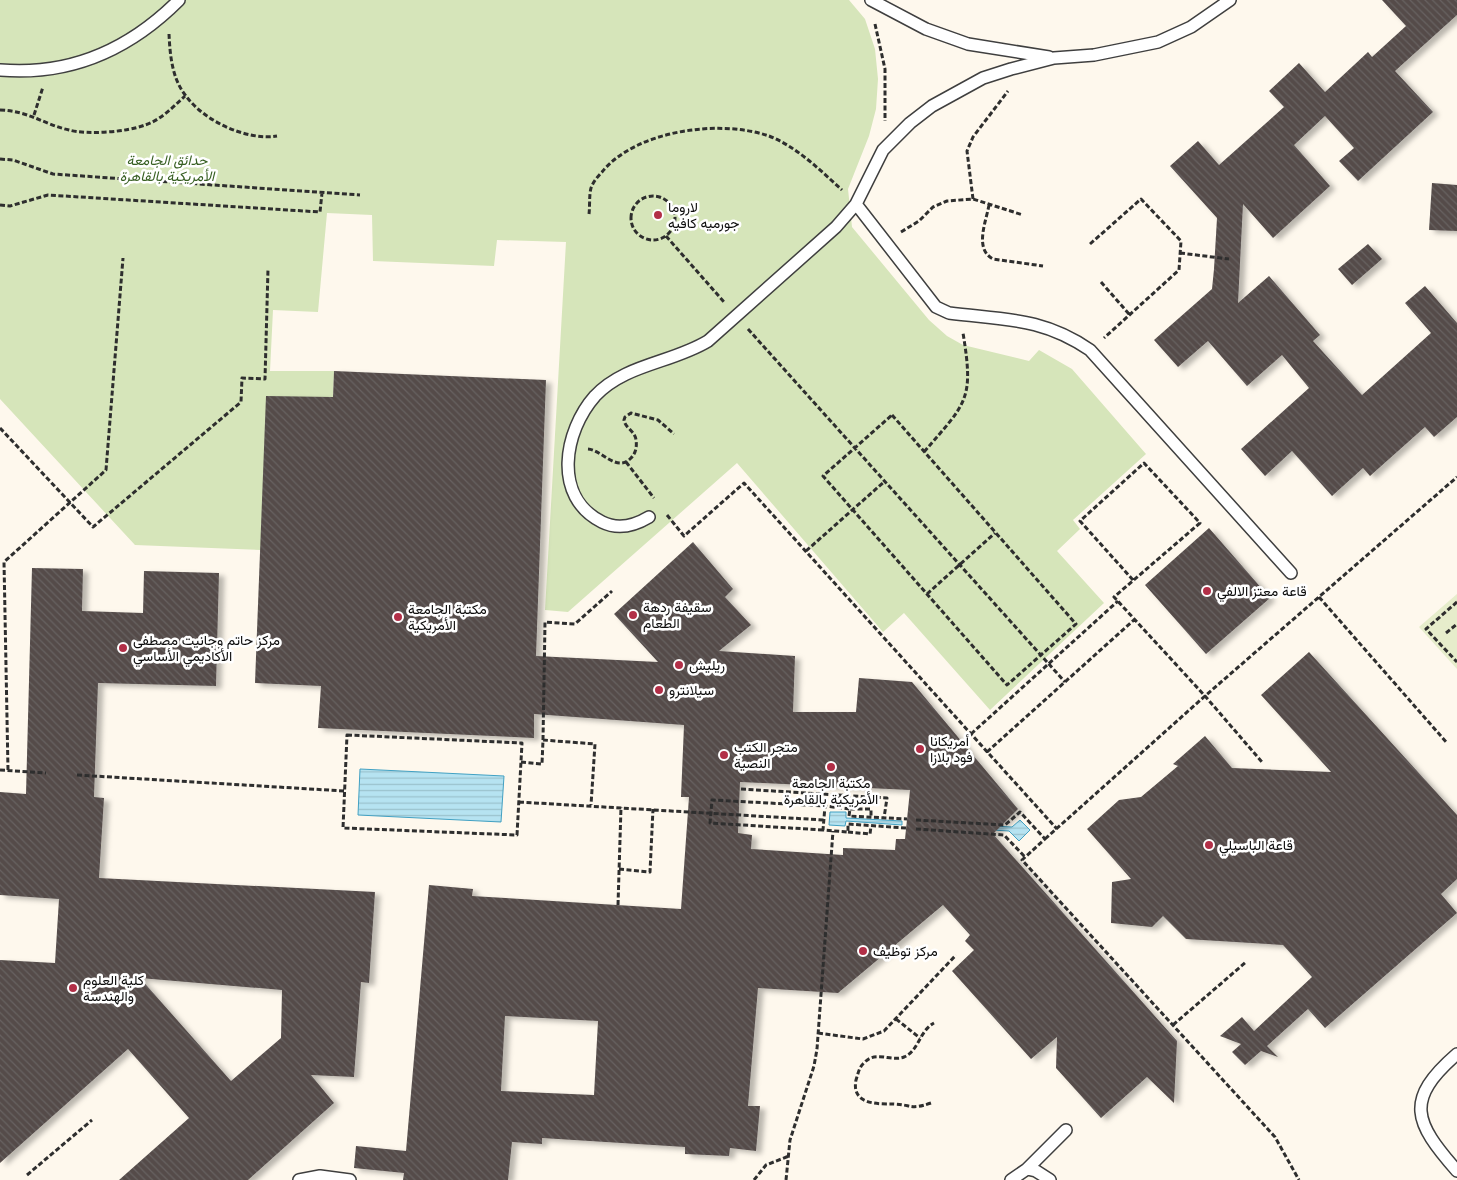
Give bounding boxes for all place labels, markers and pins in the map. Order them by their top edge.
place label: لاروما جورميه كافيه [668,198,739,236]
marker: لاروما جورميه كافيه [652,209,664,221]
place label: قاعة معتز الالفي [1217,582,1307,604]
marker: قاعة معتز الالفي [1201,585,1213,597]
place label: سقيفة ردهة الطعام [643,598,711,636]
place label: مكتبة الجامعة الأمريكية [408,600,487,638]
marker: سقيفة ردهة الطعام [627,609,639,621]
marker: مكتبة الجامعة الأمريكية [392,611,404,623]
place label: مركز حاتم وجانيت مصطفى الأكاديمي الأساسي [133,631,280,669]
marker: مركز حاتم وجانيت مصطفى الأكاديمي الأساسي [117,642,129,654]
place label: ريليش [689,656,725,678]
marker: ريليش [673,659,685,671]
place label: سيلانترو [669,681,714,703]
marker: سيلانترو [653,684,665,696]
place label: أمريكانا فود بلازا [930,732,973,770]
place label: متجر الكتب النصية [734,738,798,776]
marker: أمريكانا فود بلازا [914,743,926,755]
marker: متجر الكتب النصية [718,749,730,761]
marker: مكتبة الجامعة الأمريكية بالقاهرة [825,761,837,773]
place label: مكتبة الجامعة الأمريكية بالقاهرة [784,774,878,812]
place label: قاعة الباسيلي [1219,836,1293,858]
marker: قاعة الباسيلي [1203,839,1215,851]
place label: مركز توظيف [873,942,938,964]
marker: مركز توظيف [857,945,869,957]
place label: كلية العلوم والهندسة [83,971,144,1009]
marker: كلية العلوم والهندسة [67,982,79,994]

